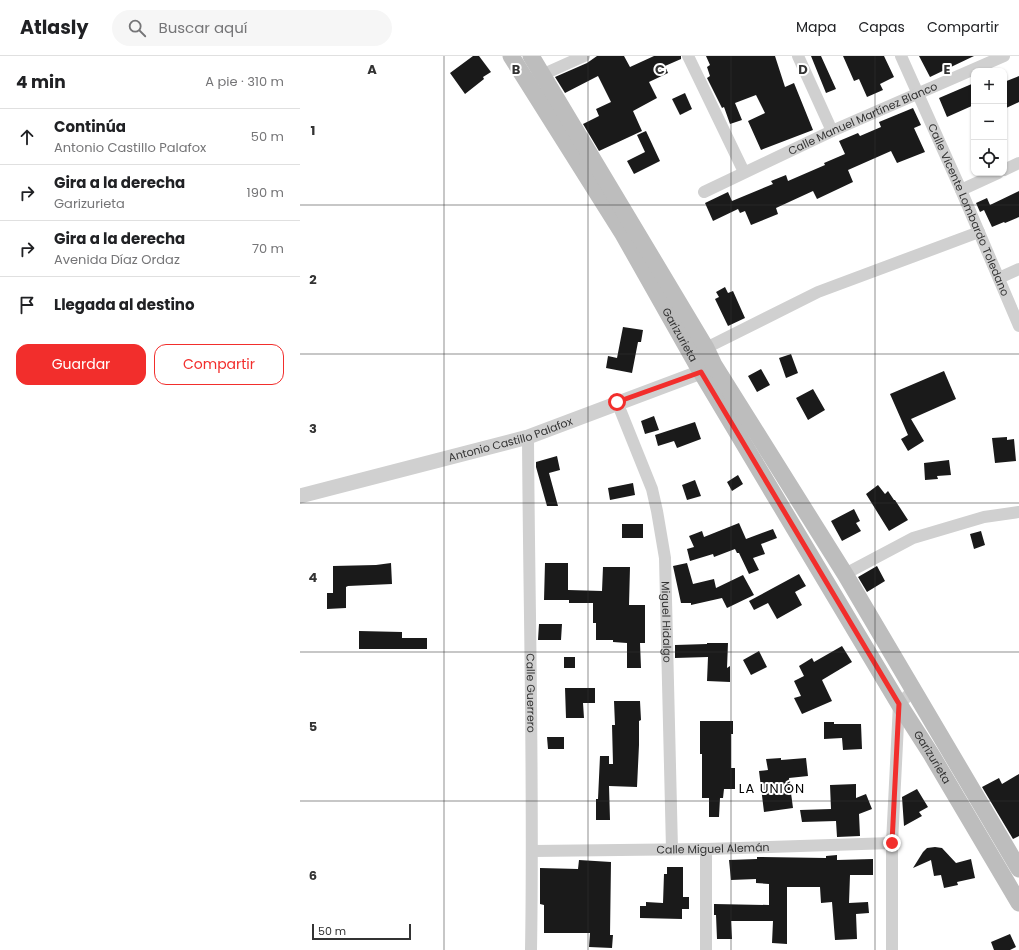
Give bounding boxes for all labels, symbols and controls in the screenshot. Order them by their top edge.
search box [112,10,392,46]
text: Atlasly [20,14,88,41]
icon: search [126,17,148,39]
text: Buscar aquí [158,17,248,38]
text: Mapa [796,17,836,37]
text: Capas [858,17,905,37]
text: Compartir [927,17,999,37]
text: A [367,60,377,79]
text: B [512,60,521,79]
text: C [655,60,665,79]
text: D [798,60,808,79]
text: E [943,60,951,79]
map controls [971,68,1007,176]
button: + [971,68,1007,104]
text: 4 min [16,70,66,94]
text: A pie · 310 m [205,72,284,91]
street label: Calle Manuel Martínez Blanco [785,78,940,159]
button: − [971,104,1007,140]
text: Continúa [54,116,126,137]
text: 1 [311,121,315,140]
street label: Calle Vicente Lombardo Toledano [924,121,1013,298]
icon: ahead [16,126,38,148]
text: 50 m [251,127,284,146]
text: Antonio Castillo Palafox [54,138,206,157]
button: locate [971,140,1007,176]
text: Gira a la derecha [54,172,185,193]
icon: right [16,182,38,204]
text: 190 m [247,183,284,202]
text: Garizurieta [54,194,125,213]
text: Gira a la derecha [54,228,185,249]
icon: right [16,238,38,260]
text: 70 m [252,239,284,258]
text: Avenida Díaz Ordaz [54,250,180,269]
text: 2 [309,270,317,289]
icon: arrive [16,294,38,316]
text: Llegada al destino [54,294,195,315]
street label: Garizurieta [658,305,702,365]
button: Guardar [16,344,146,385]
button: Compartir [154,344,284,385]
route start [608,393,626,411]
street label: Antonio Castillo Palafox [447,413,575,465]
text: 3 [309,419,317,438]
text: 4 [309,568,318,587]
street label: Miguel Hidalgo [658,581,676,663]
street label: Calle Guerrero [522,653,539,733]
text: 5 [309,717,317,736]
street label: Garizurieta [910,727,955,787]
district label: LA UNIÓN [739,779,805,798]
route end [883,834,901,852]
street label: Calle Miguel Alemán [656,839,770,858]
text: 6 [309,866,317,885]
scale bar [312,922,411,941]
text: 50 m [318,923,346,939]

